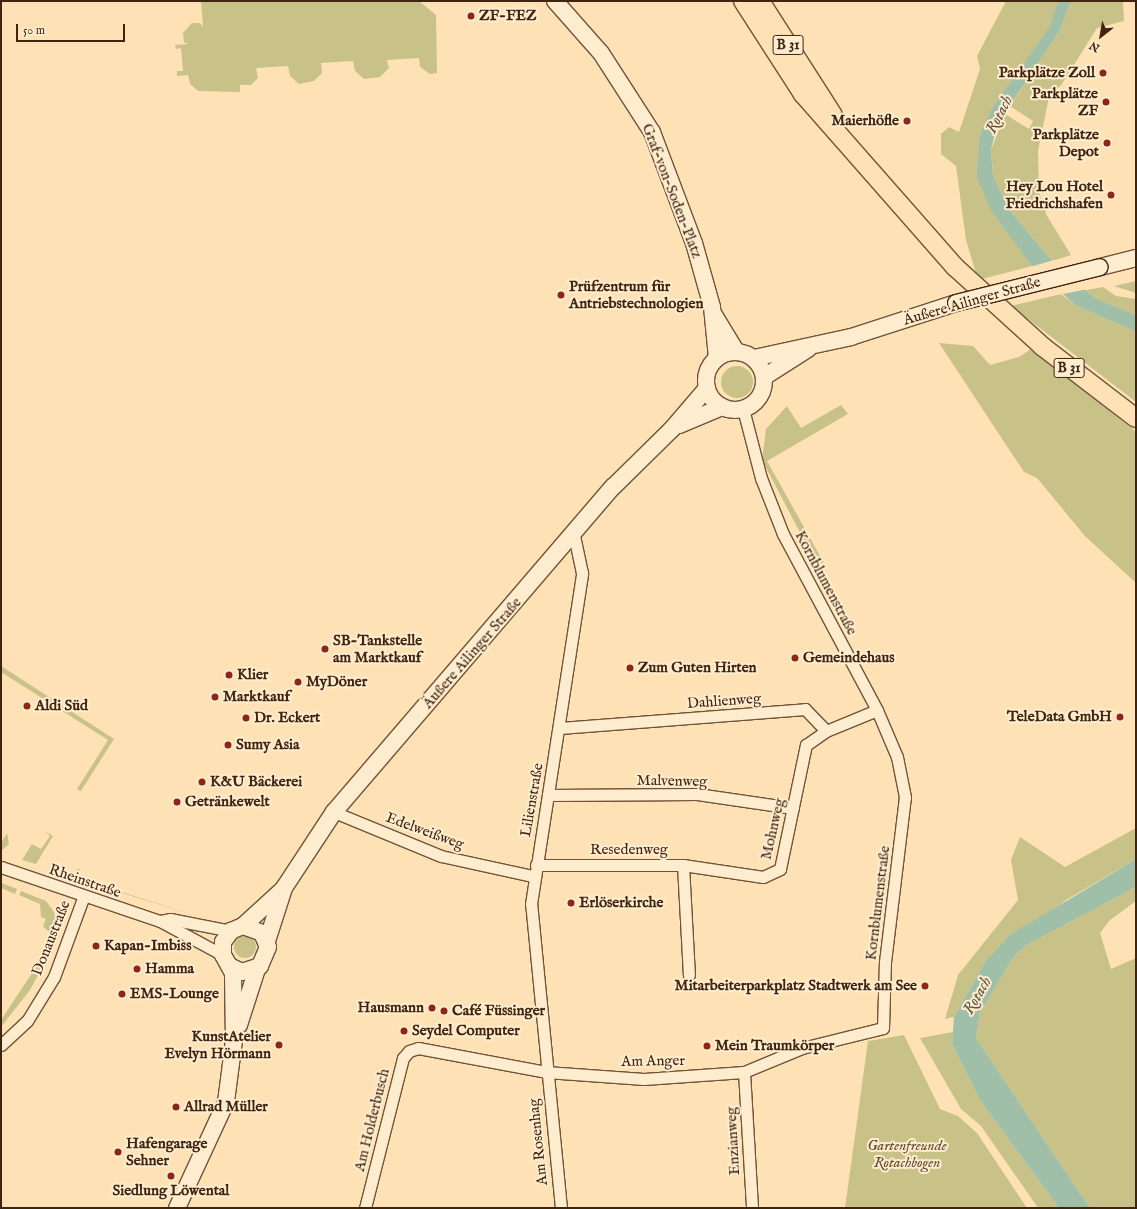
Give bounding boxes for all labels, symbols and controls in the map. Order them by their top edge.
place label: ZF-FEZ [479,7,536,25]
marker: ZF-FEZ [466,11,476,21]
scale bar [18,16,127,42]
north arrow [1081,16,1121,56]
text: 50 m [23,23,45,38]
road number: B 31 [772,33,804,57]
text: N [1087,38,1103,55]
place label: Parkplätze Zoll [999,64,1095,82]
marker: Parkplätze Zoll [1098,68,1108,78]
place label: Parkplätze ZF [1032,84,1098,119]
water label: Rotach [982,93,1018,137]
marker: Parkplätze ZF [1101,97,1111,107]
place label: Maierhöfle [831,112,899,130]
marker: Maierhöfle [902,116,912,126]
street label: Graf-von-Soden-Platz [638,121,706,261]
place label: Parkplätze Depot [1033,125,1099,160]
marker: Parkplätze Depot [1102,138,1112,148]
place label: Hey Lou Hotel Friedrichshafen [1005,177,1103,212]
marker: Hey Lou Hotel Friedrichshafen [1106,190,1116,200]
street label: Äußere Ailinger Straße [901,273,1043,329]
place label: Prüfzentrum für Antriebstechnologien [569,277,703,312]
marker: Prüfzentrum für Antriebstechnologien [556,290,566,300]
road number: B 31 [1053,356,1085,380]
street label: Kornblumenstraße [791,528,861,638]
street label: Äußere Ailinger Straße [419,594,525,712]
place label: SB-Tankstelle am Marktkauf [333,631,422,666]
marker: SB-Tankstelle am Marktkauf [320,644,330,654]
place label: Gemeindehaus [803,649,895,667]
marker: Gemeindehaus [790,653,800,663]
place label: Zum Guten Hirten [638,659,757,677]
marker: Zum Guten Hirten [625,663,635,673]
place label: Klier [237,666,268,684]
marker: Klier [224,670,234,680]
place label: MyDöner [306,673,367,691]
marker: MyDöner [293,677,303,687]
place label: Marktkauf [223,688,290,706]
street label: Dahlienweg [686,689,762,713]
marker: Marktkauf [210,692,220,702]
place label: Aldi Süd [35,697,88,715]
marker: Aldi Süd [22,701,32,711]
place label: TeleData GmbH [1007,708,1112,726]
place label: Dr. Eckert [254,709,320,727]
marker: TeleData GmbH [1115,712,1125,722]
marker: Dr. Eckert [241,713,251,723]
place label: Sumy Asia [236,736,300,754]
marker: Sumy Asia [223,740,233,750]
street label: Lilienstraße [517,762,547,838]
street label: Malvenweg [637,771,707,791]
place label: K&U Bäckerei [210,773,302,791]
marker: K&U Bäckerei [197,777,207,787]
place label: Getränkewelt [185,793,270,811]
street label: Mohnweg [757,796,789,862]
marker: Getränkewelt [172,797,182,807]
street label: Edelweißweg [383,809,467,853]
street label: Resedenweg [590,841,668,859]
street label: Kornblumenstraße [862,845,894,961]
street label: Rheinstraße [47,860,123,902]
place label: Erlöserkirche [579,894,663,912]
street label: Donaustraße [28,898,74,978]
marker: Erlöserkirche [566,898,576,908]
place label: Kapan-Imbiss [104,937,191,955]
marker: Kapan-Imbiss [91,941,101,951]
place label: Hamma [145,960,194,978]
marker: Hamma [132,964,142,974]
water label: Rotach [960,974,996,1018]
place label: Mitarbeiterparkplatz Stadtwerk am See [675,977,917,995]
marker: Mitarbeiterparkplatz Stadtwerk am See [920,981,930,991]
place label: EMS-Lounge [130,985,219,1003]
marker: EMS-Lounge [117,989,127,999]
place label: Hausmann [358,999,424,1017]
place label: Café Füssinger [452,1002,545,1020]
marker: Hausmann [427,1003,437,1013]
marker: Café Füssinger [439,1006,449,1016]
place label: Seydel Computer [412,1022,520,1040]
marker: Seydel Computer [399,1026,409,1036]
place label: KunstAtelier Evelyn Hörmann [164,1027,271,1062]
place label: Mein Traumkörper [715,1037,834,1055]
marker: KunstAtelier Evelyn Hörmann [274,1040,284,1050]
marker: Mein Traumkörper [702,1041,712,1051]
street label: Am Anger [621,1051,685,1071]
street label: Am Holderbusch [351,1067,393,1173]
place label: Allrad Müller [184,1098,268,1116]
street label: Am Rosenhag [524,1098,552,1186]
marker: Allrad Müller [171,1102,181,1112]
street label: Enzianweg [722,1106,744,1176]
place label: Hafengarage Sehner [126,1134,207,1169]
park label: Gartenfreunde Rotachbogen [867,1136,947,1171]
marker: Hafengarage Sehner [113,1147,123,1157]
marker: Siedlung Löwental [166,1171,176,1181]
place label: Siedlung Löwental [113,1182,229,1200]

